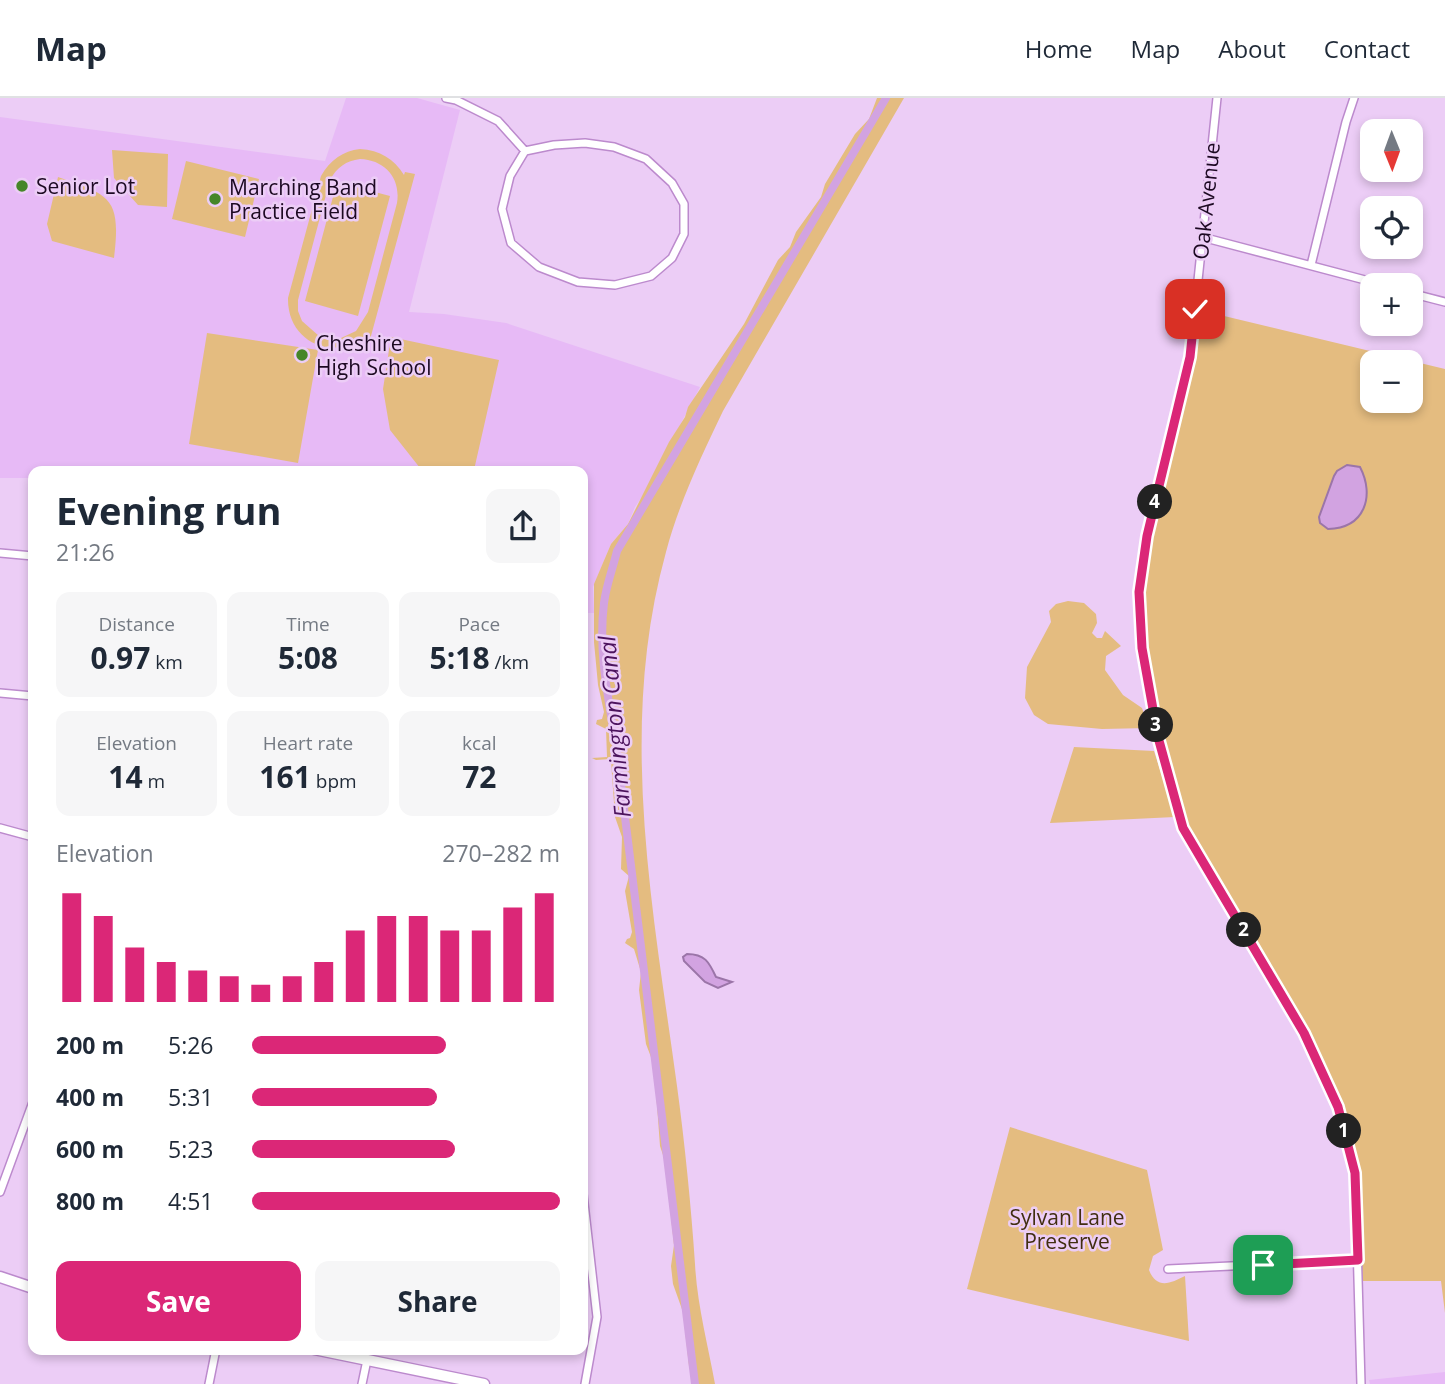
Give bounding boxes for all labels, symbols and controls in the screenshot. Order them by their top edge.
text: Map [35,26,107,71]
text: Home [1025,32,1093,65]
text: Map [1131,32,1180,65]
text: About [1218,32,1286,65]
text: Contact [1324,32,1410,65]
north arrow [1360,119,1423,182]
map controls [1360,119,1423,413]
street label: Oak Avenue [1186,141,1226,261]
place label: Senior Lot [36,172,135,200]
place label: Marching Band Practice Field [229,173,377,225]
marker: Senior Lot [14,178,30,194]
marker: Marching Band Practice Field [207,191,223,207]
button: locate [1360,196,1423,259]
button: + [1360,273,1423,336]
pin [1165,279,1225,339]
icon: check [1176,290,1214,328]
place label: Cheshire High School [316,329,432,381]
marker: Cheshire High School [294,347,310,363]
button: − [1360,350,1423,413]
text: Evening run [56,484,281,536]
pin: 4 [1138,484,1172,520]
text: 4 [1149,488,1160,514]
button: share [486,489,560,563]
text: 21:26 [56,536,115,568]
text: Distance [98,611,175,637]
text: Time [286,611,330,637]
text: Pace [458,611,500,637]
water label: Farmington Canal [590,634,638,819]
text: 0.97 [90,637,150,678]
text: 5:08 [278,637,338,678]
text: 5:18 [430,637,490,678]
text: km [150,649,183,675]
text: /km [490,649,529,675]
pin: 3 [1138,708,1174,742]
text: 3 [1150,711,1161,737]
text: Elevation [96,730,177,756]
text: Heart rate [263,730,353,756]
text: kcal [462,730,497,756]
text: 14 [108,756,143,797]
text: 161 [259,756,311,797]
text: 72 [462,756,496,797]
text: m [143,768,165,794]
text: bpm [311,768,357,794]
text: Elevation [56,837,154,869]
text: 270–282 m [442,837,560,869]
pin: 2 [1226,912,1262,948]
text: 2 [1238,916,1249,942]
text: 200 m [56,1029,124,1061]
text: 5:26 [168,1029,214,1061]
text: 400 m [56,1081,124,1113]
text: 5:31 [168,1081,214,1113]
pin: 1 [1326,1114,1362,1148]
text: 1 [1338,1117,1349,1143]
text: 600 m [56,1133,124,1165]
text: 5:23 [168,1133,214,1165]
text: 800 m [56,1185,124,1217]
text: 4:51 [168,1185,214,1217]
park label: Sylvan Lane Preserve [1009,1203,1125,1255]
pin [1233,1235,1293,1295]
icon: arrive [1244,1246,1282,1284]
button: Save [56,1261,301,1341]
button: Share [315,1261,560,1341]

